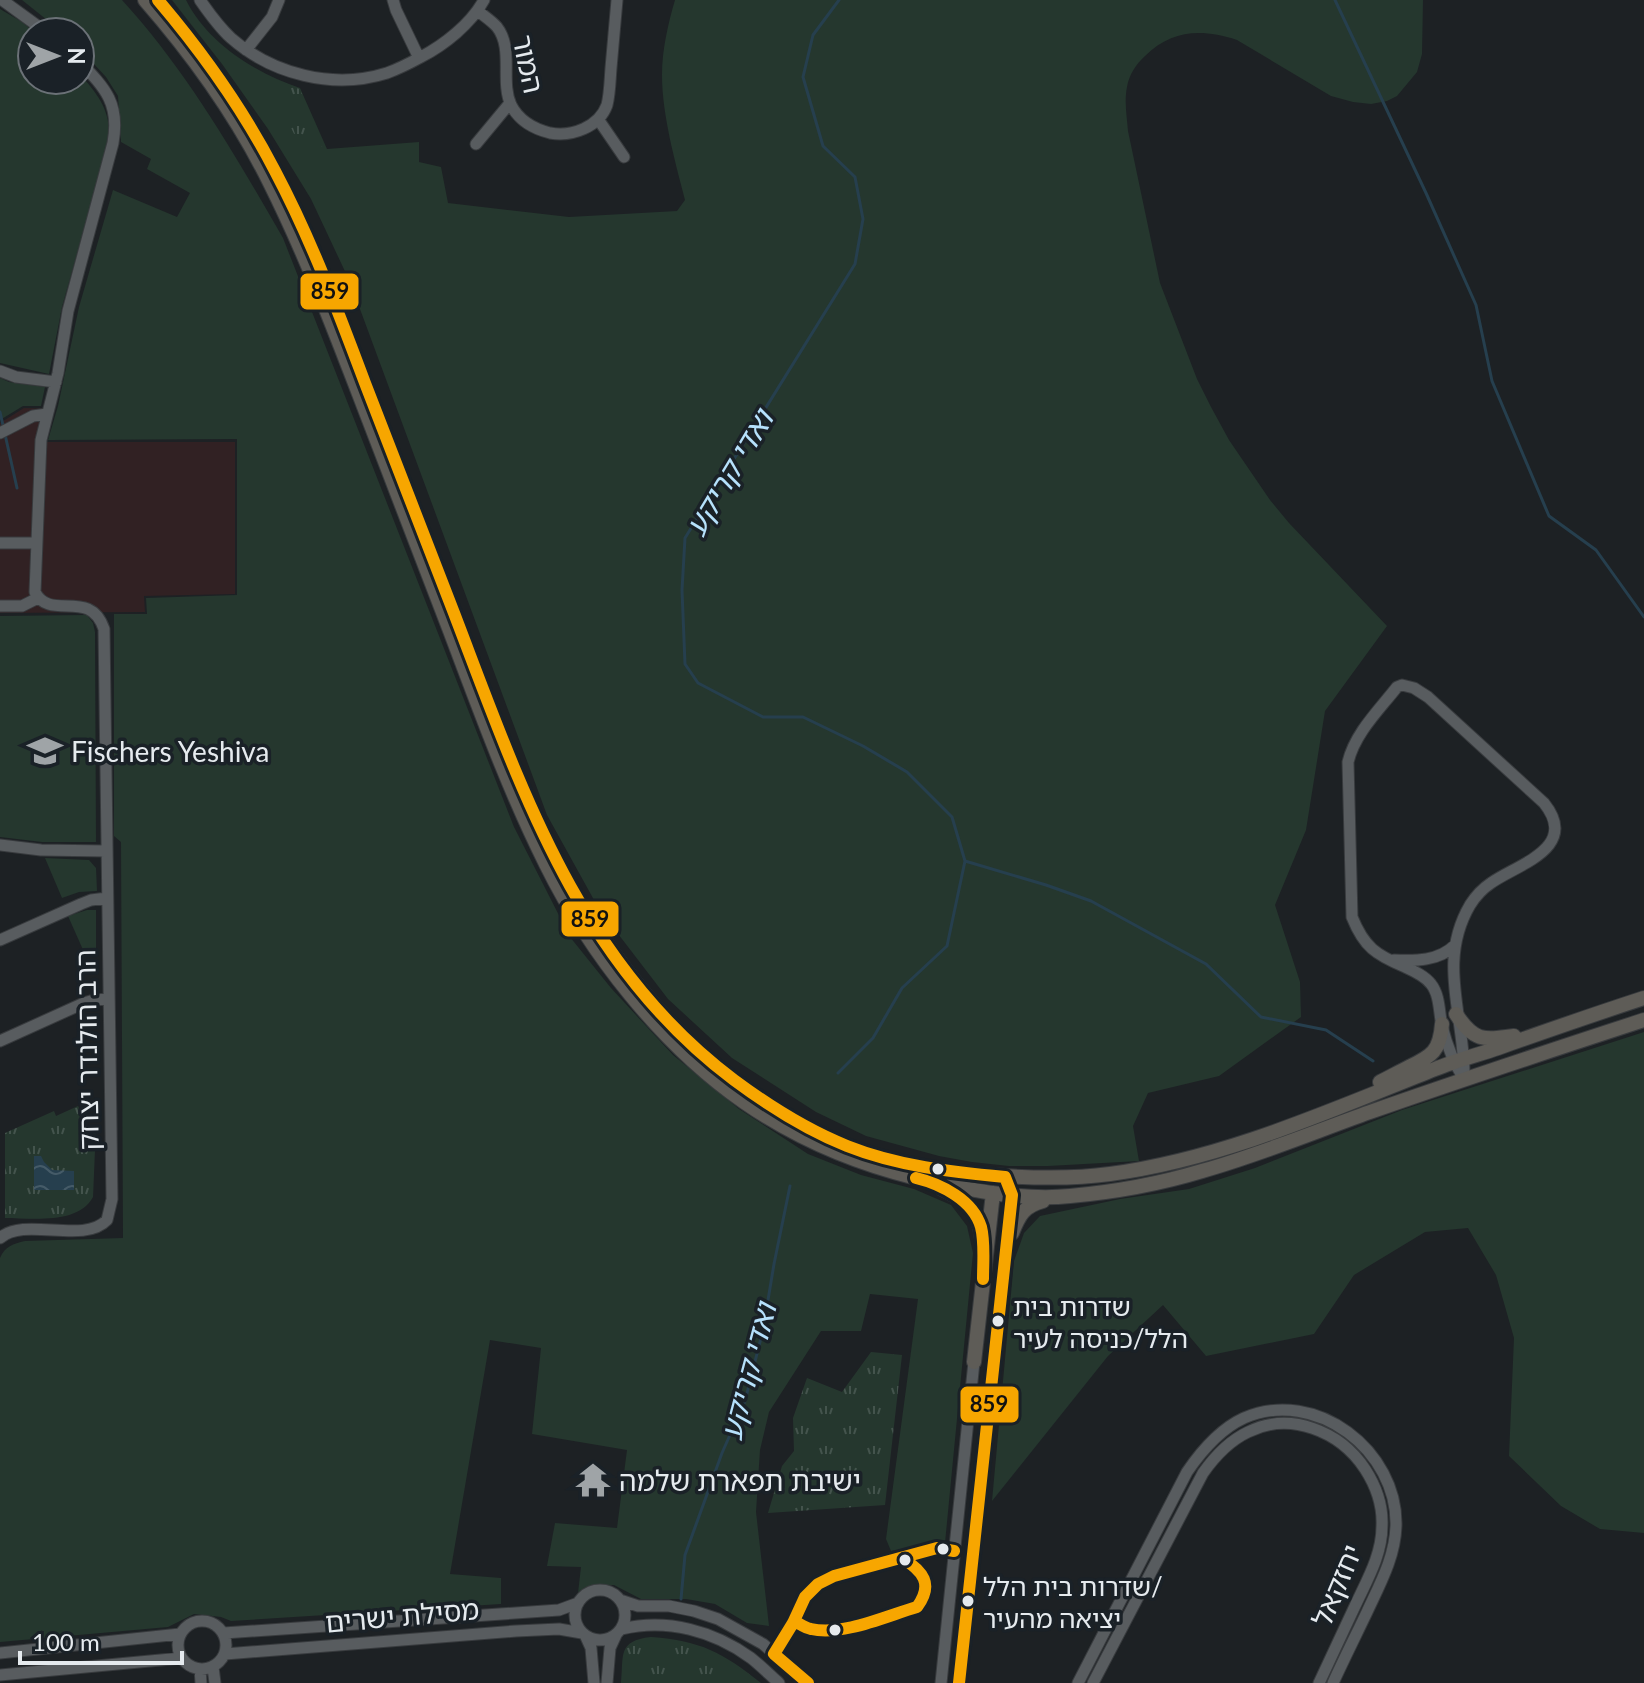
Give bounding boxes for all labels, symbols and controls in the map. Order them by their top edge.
north arrow [16,16,96,96]
street label: המור [506,32,552,96]
text: N [63,48,90,64]
line badge: 859 [299,272,360,311]
text: 859 [311,277,349,304]
water label: ואדי קריקע [676,400,781,541]
school or university icon: Fischers Yeshiva [26,732,64,770]
place label: Fischers Yeshiva [71,734,269,768]
line badge: 859 [560,900,620,938]
text: 859 [571,905,609,932]
street label: הרב הולנדר יצחק [67,949,105,1151]
unlabelled marker [930,1161,946,1177]
place label: שדרות בית הלל/כניסה לעיר [1013,1290,1188,1354]
water label: ואדי קריקע [711,1296,783,1443]
marker: שדרות בית הלל/כניסה לעיר [990,1313,1006,1329]
line badge: 859 [959,1385,1020,1424]
text: 859 [970,1390,1008,1417]
temple icon: ישיבת תפארת שלמה [574,1461,612,1499]
place label: ישיבת תפארת שלמה [619,1463,861,1497]
street label: יחזקאל [1304,1539,1368,1631]
unlabelled marker [935,1541,951,1557]
unlabelled marker [897,1552,913,1568]
place label: שדרות בית הלל/ יציאה מהעיר [983,1570,1163,1634]
street label: מסילת ישרים [323,1591,481,1639]
marker: שדרות בית הלל/ יציאה מהעיר [960,1593,976,1609]
scale bar [20,1615,182,1665]
unlabelled marker [827,1622,843,1638]
text: 100 m [32,1627,100,1656]

